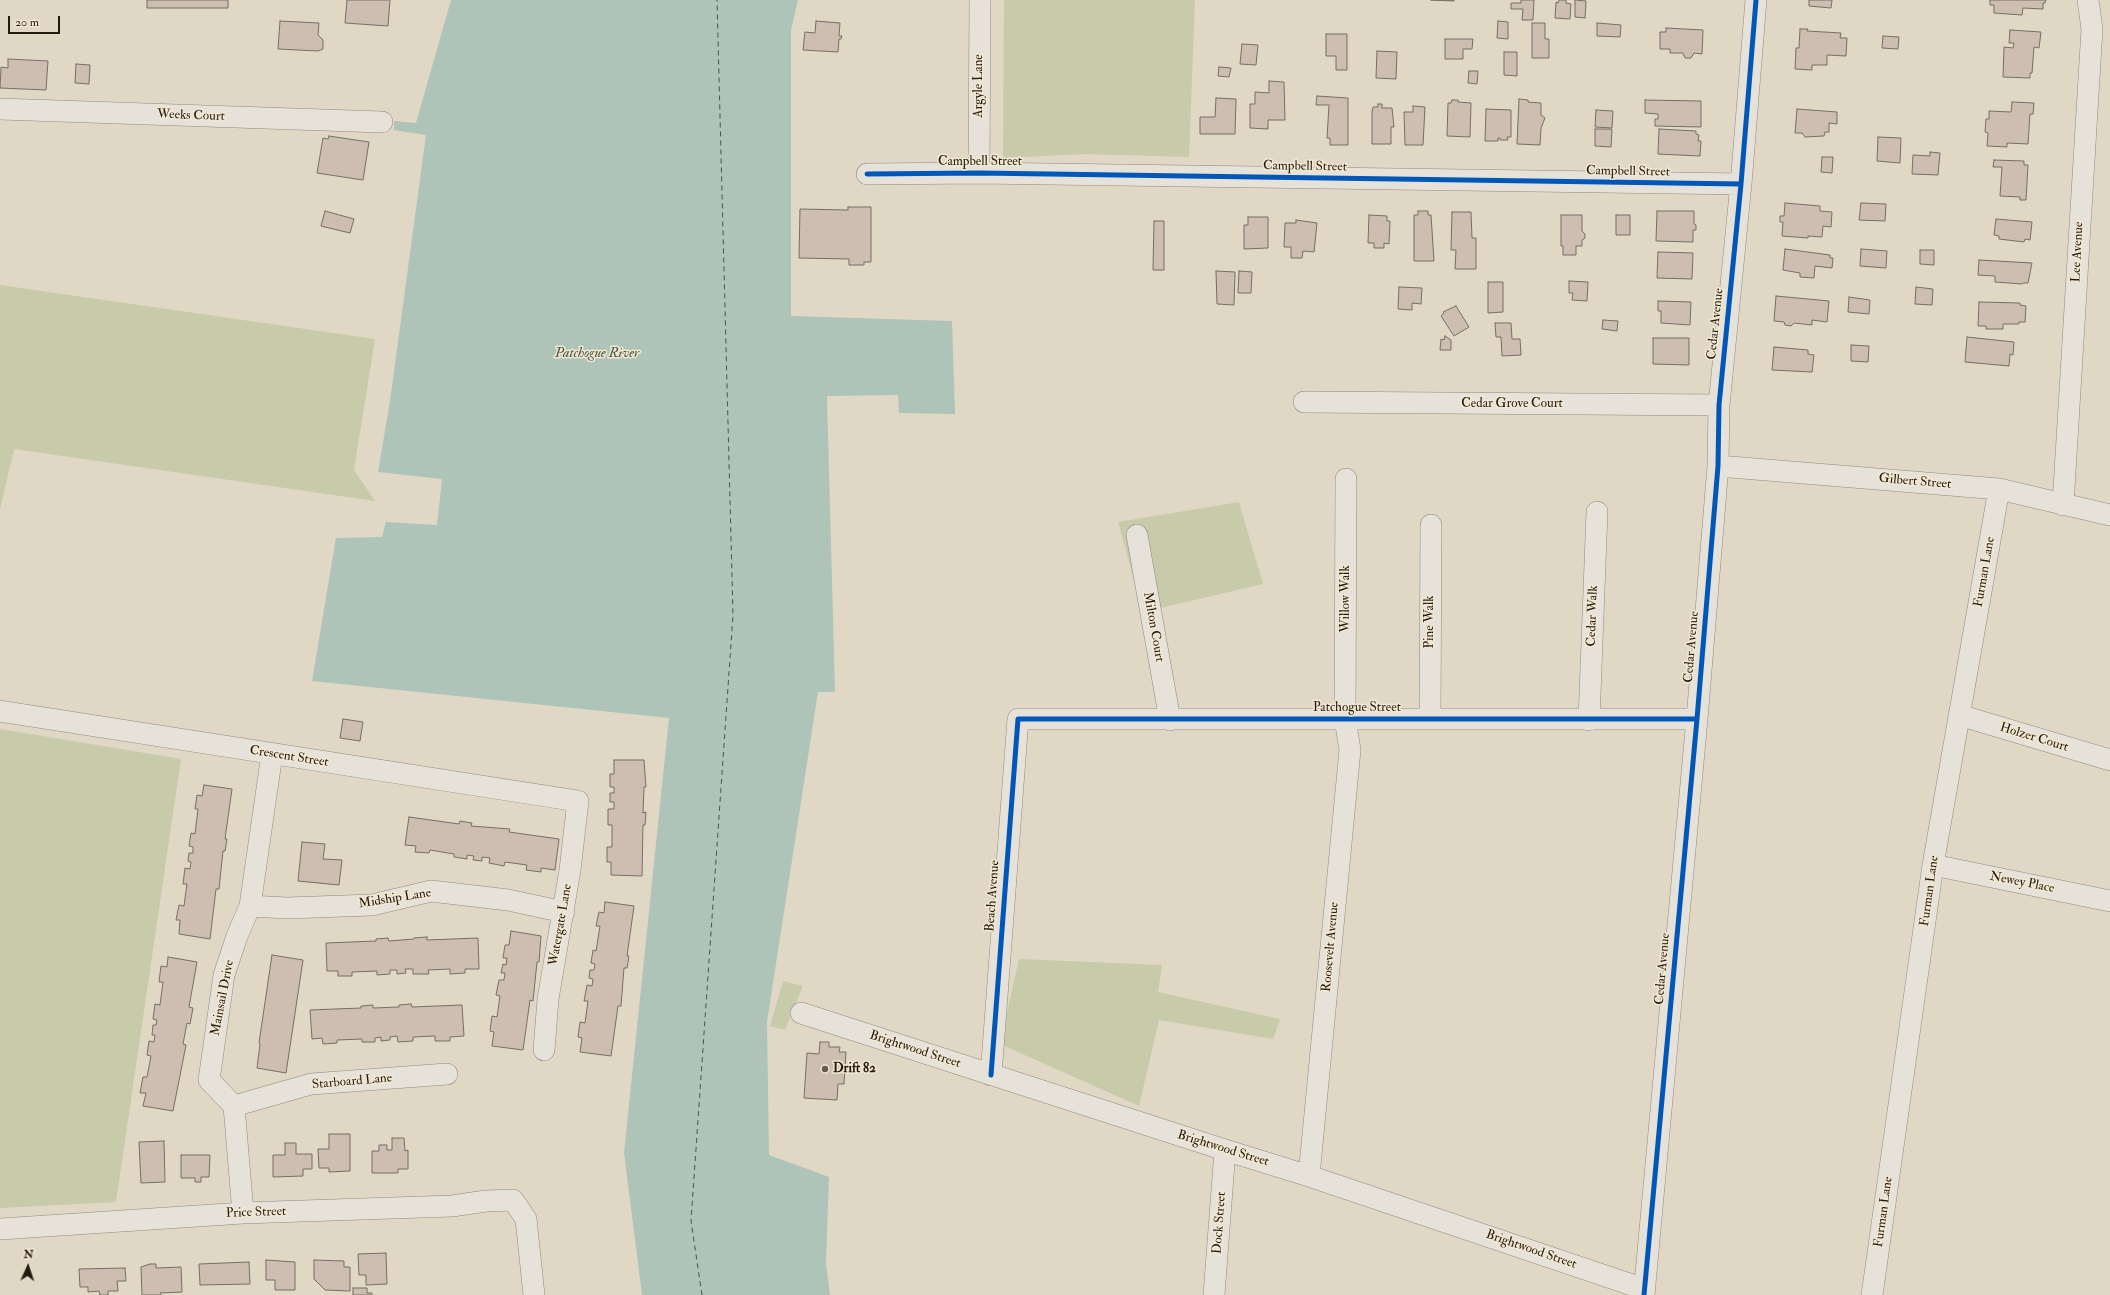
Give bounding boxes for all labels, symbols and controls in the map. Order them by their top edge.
scale bar [10,8,62,34]
text: 20 m [15,15,39,30]
street label: Argyle Lane [971,54,987,118]
street label: Weeks Court [157,107,225,125]
street label: Campbell Street [938,154,1022,170]
street label: Campbell Street [1263,158,1347,176]
street label: Campbell Street [1586,163,1670,181]
street label: Lee Avenue [2069,221,2087,283]
street label: Cedar Avenue [1704,287,1728,361]
water label: Patchogue River [555,346,639,362]
street label: Cedar Grove Court [1461,396,1563,412]
street label: Gilbert Street [1878,471,1952,493]
street label: Furman Lane [1971,536,1999,608]
street label: Willow Walk [1338,565,1354,633]
street label: Cedar Walk [1584,585,1602,647]
street label: Milton Court [1139,591,1167,663]
street label: Pine Walk [1422,596,1438,648]
street label: Cedar Avenue [1681,611,1703,683]
street label: Patchogue Street [1313,700,1401,716]
street label: Holzer Court [1998,720,2070,756]
street label: Crescent Street [248,743,330,771]
street label: Furman Lane [1917,855,1943,927]
street label: Beach Avenue [983,860,1003,932]
street label: Newey Place [1988,869,2056,897]
street label: Watergate Lane [546,883,576,967]
street label: Midship Lane [358,886,432,912]
street label: Roosevelt Avenue [1319,901,1343,993]
street label: Cedar Avenue [1652,933,1674,1005]
street label: Mainsail Drive [208,959,238,1037]
street label: Brightwood Street [867,1028,963,1072]
place label: Drift 82 [833,1061,876,1077]
marker: Drift 82 [820,1064,830,1074]
street label: Starboard Lane [311,1071,393,1093]
street label: Brightwood Street [1175,1128,1271,1170]
street label: Furman Lane [1871,1176,1897,1248]
street label: Dock Street [1210,1191,1230,1255]
street label: Price Street [226,1204,286,1222]
street label: Brightwood Street [1484,1227,1578,1273]
north arrow [8,1247,48,1287]
text: N [23,1248,34,1261]

